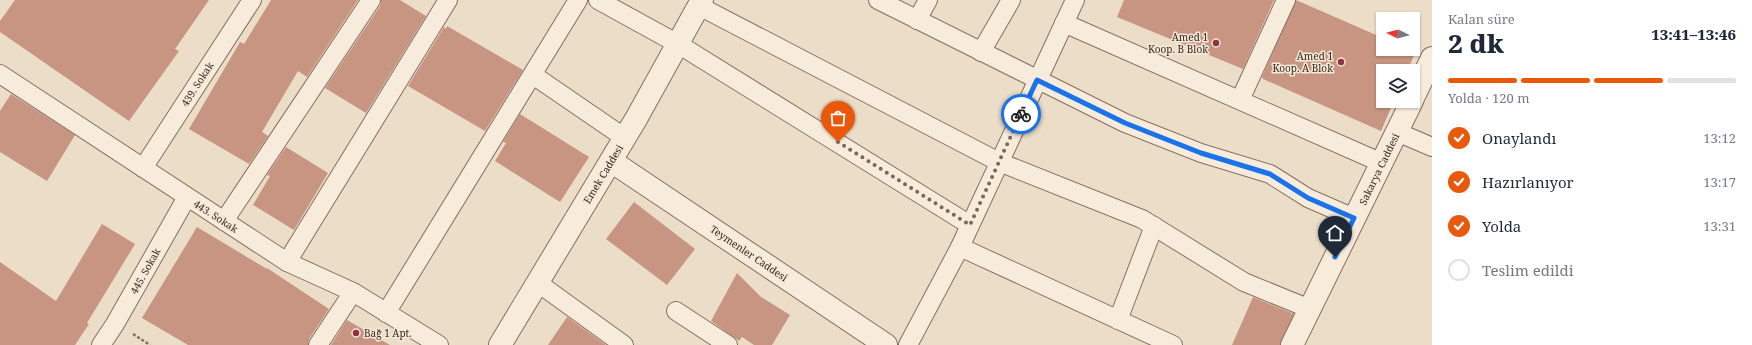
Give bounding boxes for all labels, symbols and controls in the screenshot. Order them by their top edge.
text: Kalan süre [1448,10,1515,28]
north arrow [1376,12,1420,56]
map controls [1376,12,1420,108]
text: 13:41–13:46 [1651,24,1736,44]
text: 2 dk [1448,25,1504,61]
place label: Amed 1 Koop. B Blok [1148,30,1208,56]
marker: Amed 1 Koop. B Blok [1211,38,1221,48]
place label: Amed 1 Koop. A Blok [1273,49,1333,75]
marker: Amed 1 Koop. A Blok [1336,57,1346,67]
street label: 439. Sokak [177,59,217,109]
button: layers [1376,64,1420,108]
text: Yolda · 120 m [1448,89,1530,107]
courier [1001,94,1041,134]
pin [821,101,855,142]
icon: bike [1010,103,1032,125]
icon: bag [827,107,849,129]
icon: check [1448,127,1470,149]
text: Onaylandı [1482,128,1556,148]
text: 13:12 [1703,129,1736,147]
street label: Sakarya Caddesi [1356,130,1403,207]
street label: Emek Caddesi [580,141,627,206]
icon: check [1448,171,1470,193]
text: Hazırlanıyor [1482,172,1574,192]
text: 13:17 [1703,173,1736,191]
street label: 443. Sokak [191,196,241,236]
icon: check [1448,215,1470,237]
pin [1318,216,1352,257]
text: Yolda [1482,216,1521,236]
text: 13:31 [1703,217,1736,235]
street label: Teymenler Caddesi [707,222,791,285]
icon: home [1324,222,1346,244]
street label: 445. Sokak [127,245,163,296]
text: Teslim edildi [1482,260,1573,280]
place label: Bağ 1 Apt. [364,326,412,340]
marker: Bağ 1 Apt. [351,328,361,338]

